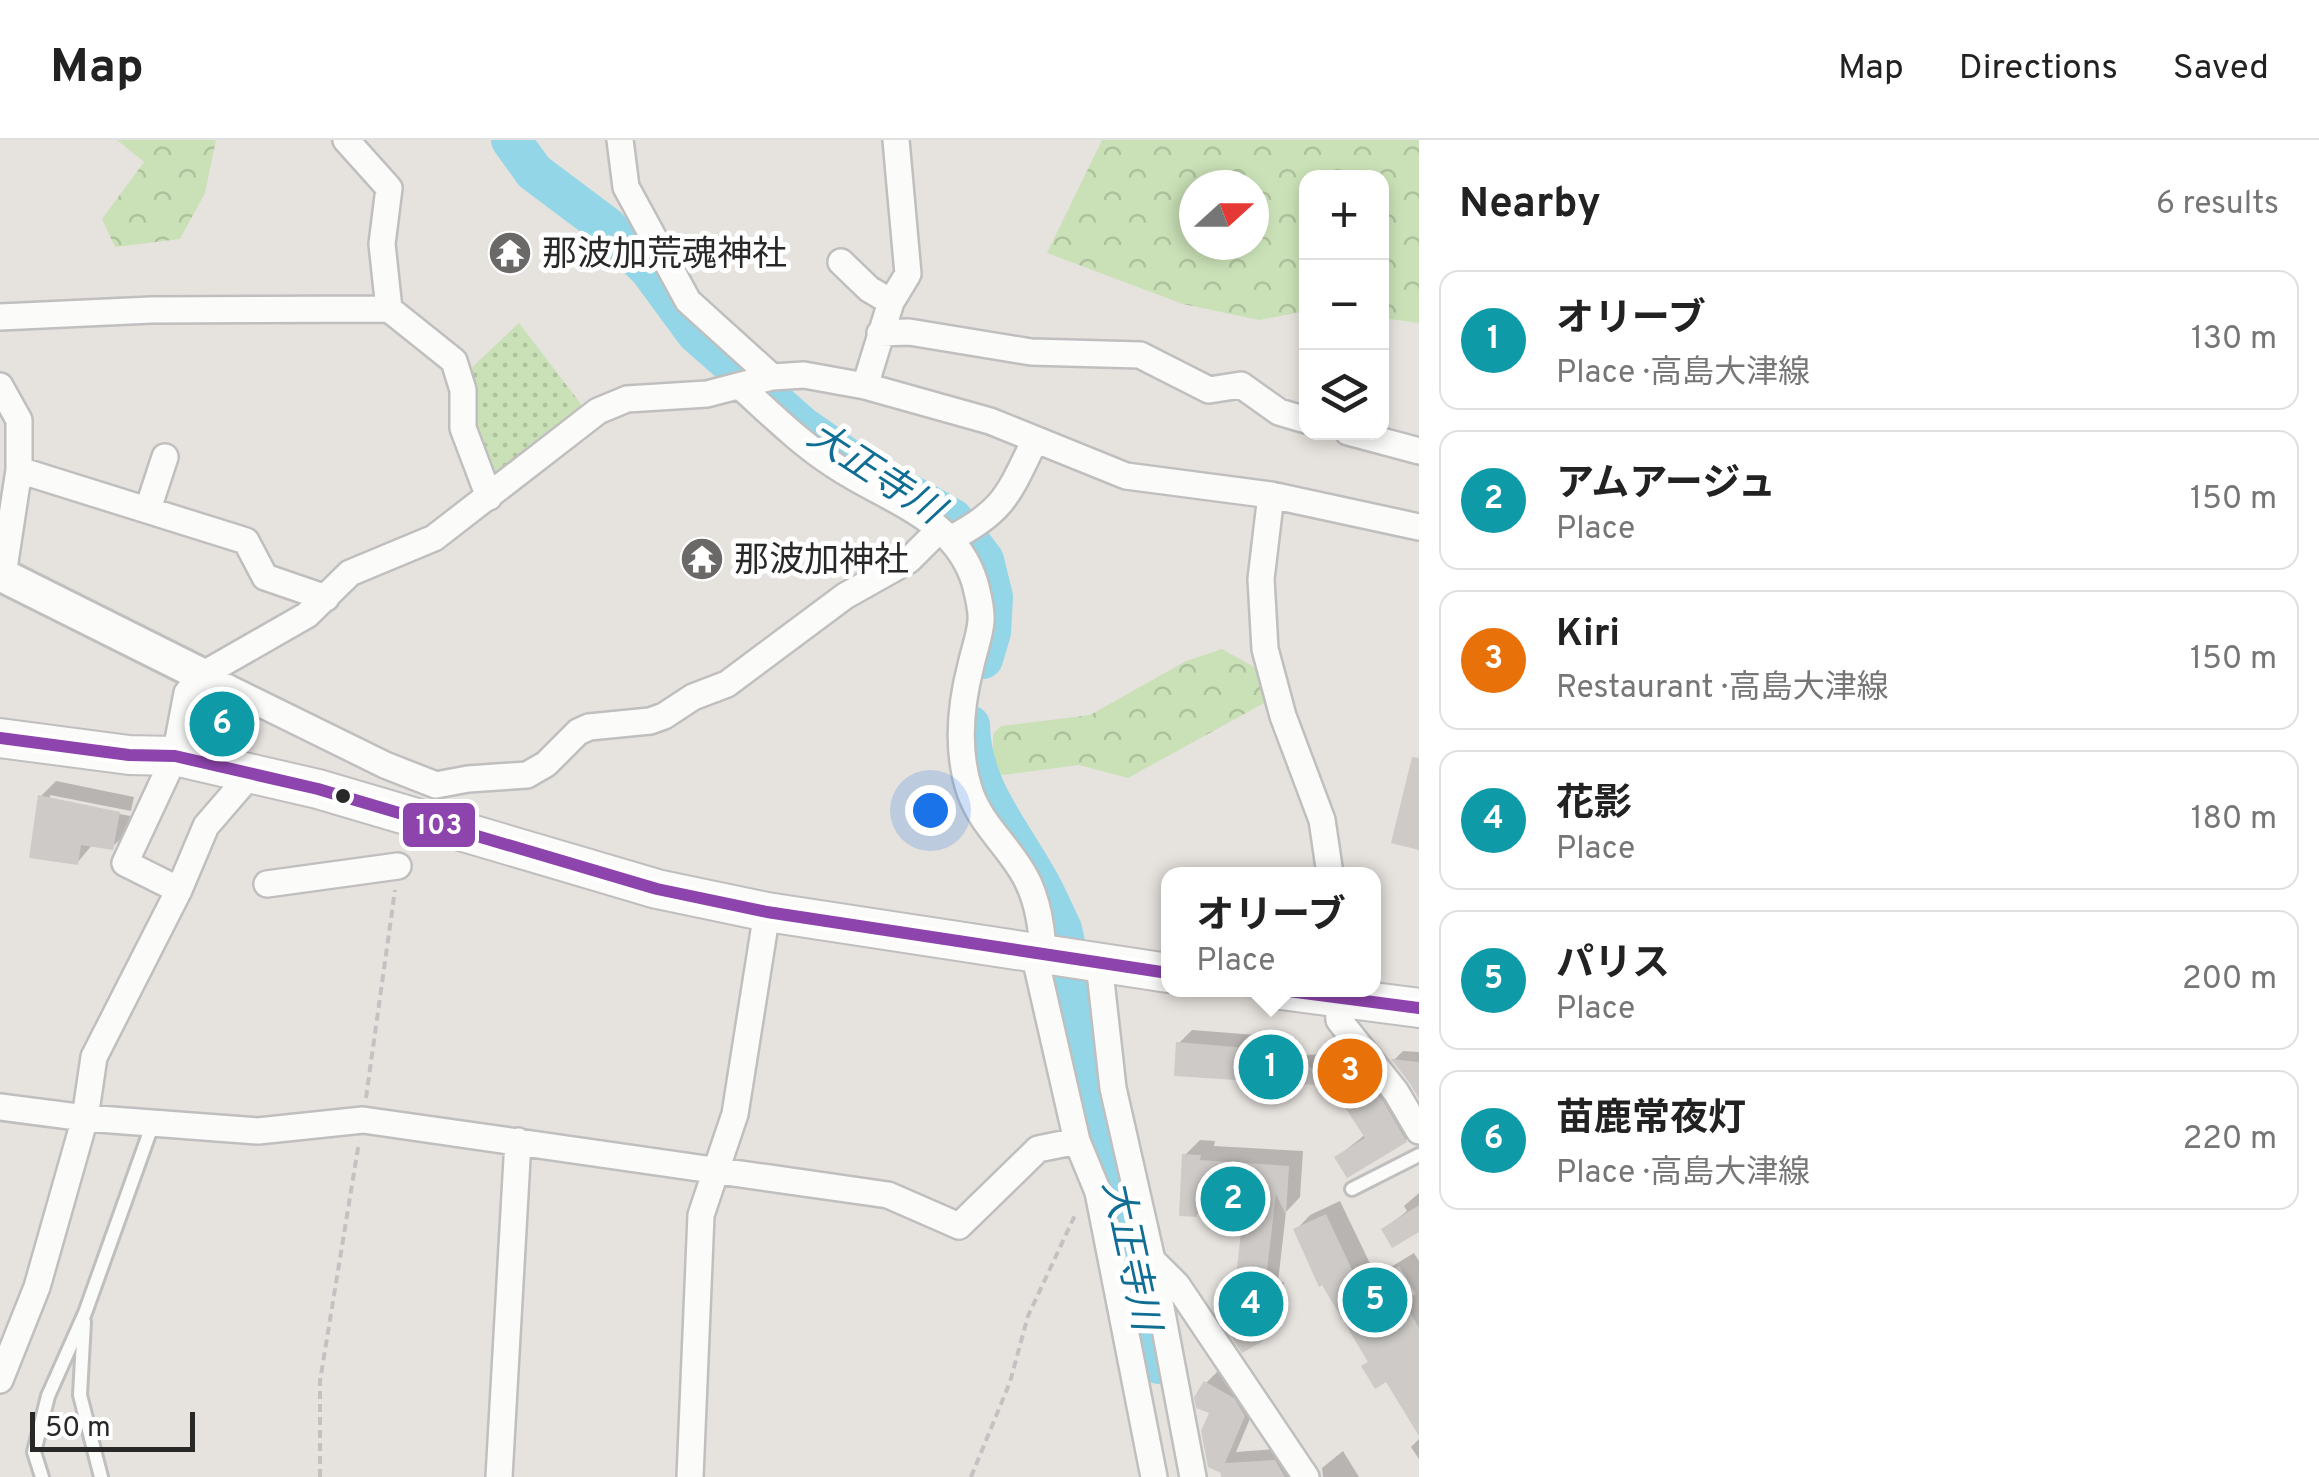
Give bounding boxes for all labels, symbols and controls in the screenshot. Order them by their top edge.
text: Map [50,39,144,99]
text: Map [1838,47,1904,91]
text: Directions [1959,47,2118,91]
text: Saved [2173,47,2269,91]
north arrow [1179,170,1269,260]
map controls [1299,170,1389,440]
button: + [1299,170,1389,260]
text: Nearby [1459,179,1601,232]
text: 6 results [2156,185,2279,225]
temple icon: 那波加荒魂神社 [487,230,533,276]
place label: 那波加荒魂神社 [542,234,787,278]
button: − [1299,260,1389,350]
text: オリーブ [1556,296,1706,345]
text: 1 [1487,320,1500,360]
text: 130 m [2191,320,2277,360]
button: layers [1299,350,1389,440]
text: Place · 高島大津線 [1556,354,1810,394]
water label: 大正寺川 [797,413,955,539]
text: アムアージュ [1556,461,1776,510]
text: 2 [1484,480,1503,520]
text: 150 m [2190,480,2277,520]
text: Place [1556,510,1635,550]
temple icon: 那波加神社 [679,536,725,582]
place label: 那波加神社 [734,540,909,584]
text: Kiri [1556,611,1620,660]
text: 3 [1484,640,1503,680]
text: 150 m [2190,640,2277,680]
text: Restaurant · 高島大津線 [1556,669,1889,709]
pin: 6 [190,686,254,762]
text: 花影 [1556,781,1632,830]
your location [905,785,956,836]
unlabelled marker [333,786,353,806]
text: 4 [1483,800,1504,840]
text: 180 m [2191,800,2277,840]
line badge: 103 [401,801,477,849]
text: 103 [416,809,462,845]
text: Place [1556,830,1635,870]
popup [1161,867,1381,997]
text: オリーブ [1196,893,1346,942]
text: パリス [1556,941,1670,990]
text: Place [1196,942,1275,982]
text: 5 [1484,960,1503,1000]
text: 200 m [2182,960,2277,1000]
text: Place [1556,990,1635,1030]
pin: 1 [1238,1030,1304,1104]
pin: 3 [1318,1034,1382,1108]
text: 苗鹿常夜灯 [1556,1096,1746,1145]
text: 6 [1484,1120,1503,1160]
text: 220 m [2183,1120,2277,1160]
text: Place · 高島大津線 [1556,1154,1810,1194]
pin: 2 [1200,1162,1266,1236]
water label: 大正寺川 [1089,1176,1169,1339]
pin: 5 [1342,1262,1408,1338]
pin: 4 [1218,1266,1284,1342]
scale bar [30,1407,195,1452]
text: 50 m [45,1411,111,1447]

